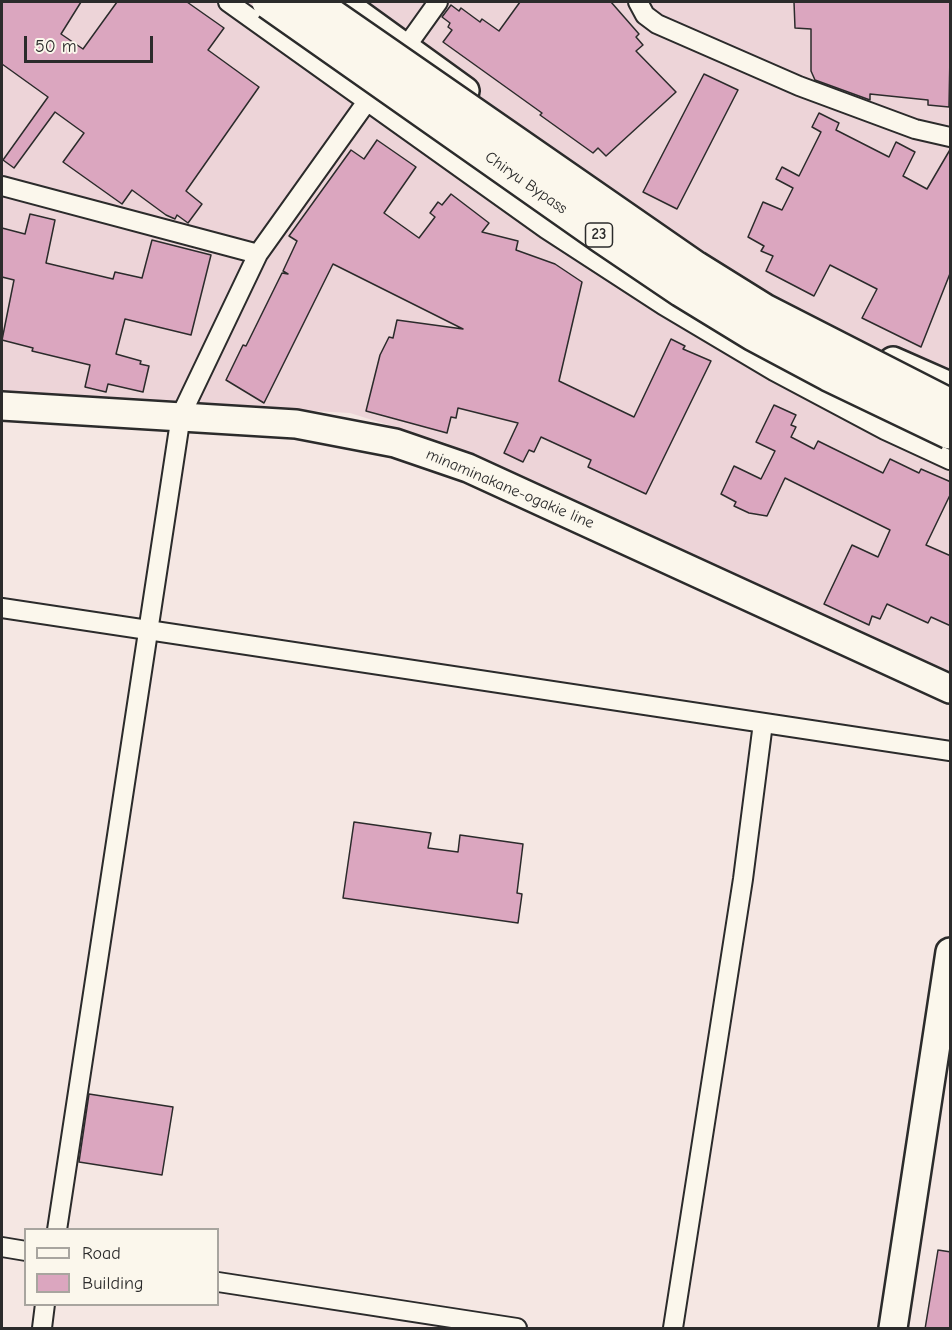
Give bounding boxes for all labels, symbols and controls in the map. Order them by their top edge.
scale bar [27,24,156,62]
text: 50 m [35,36,77,57]
street label: Chiryu Bypass [481,148,571,218]
road number: 23 [586,223,612,247]
street label: minaminakane-ogakie line [423,445,597,533]
legend [24,1228,219,1306]
text: Road [82,1243,121,1264]
text: Building [82,1273,144,1294]

